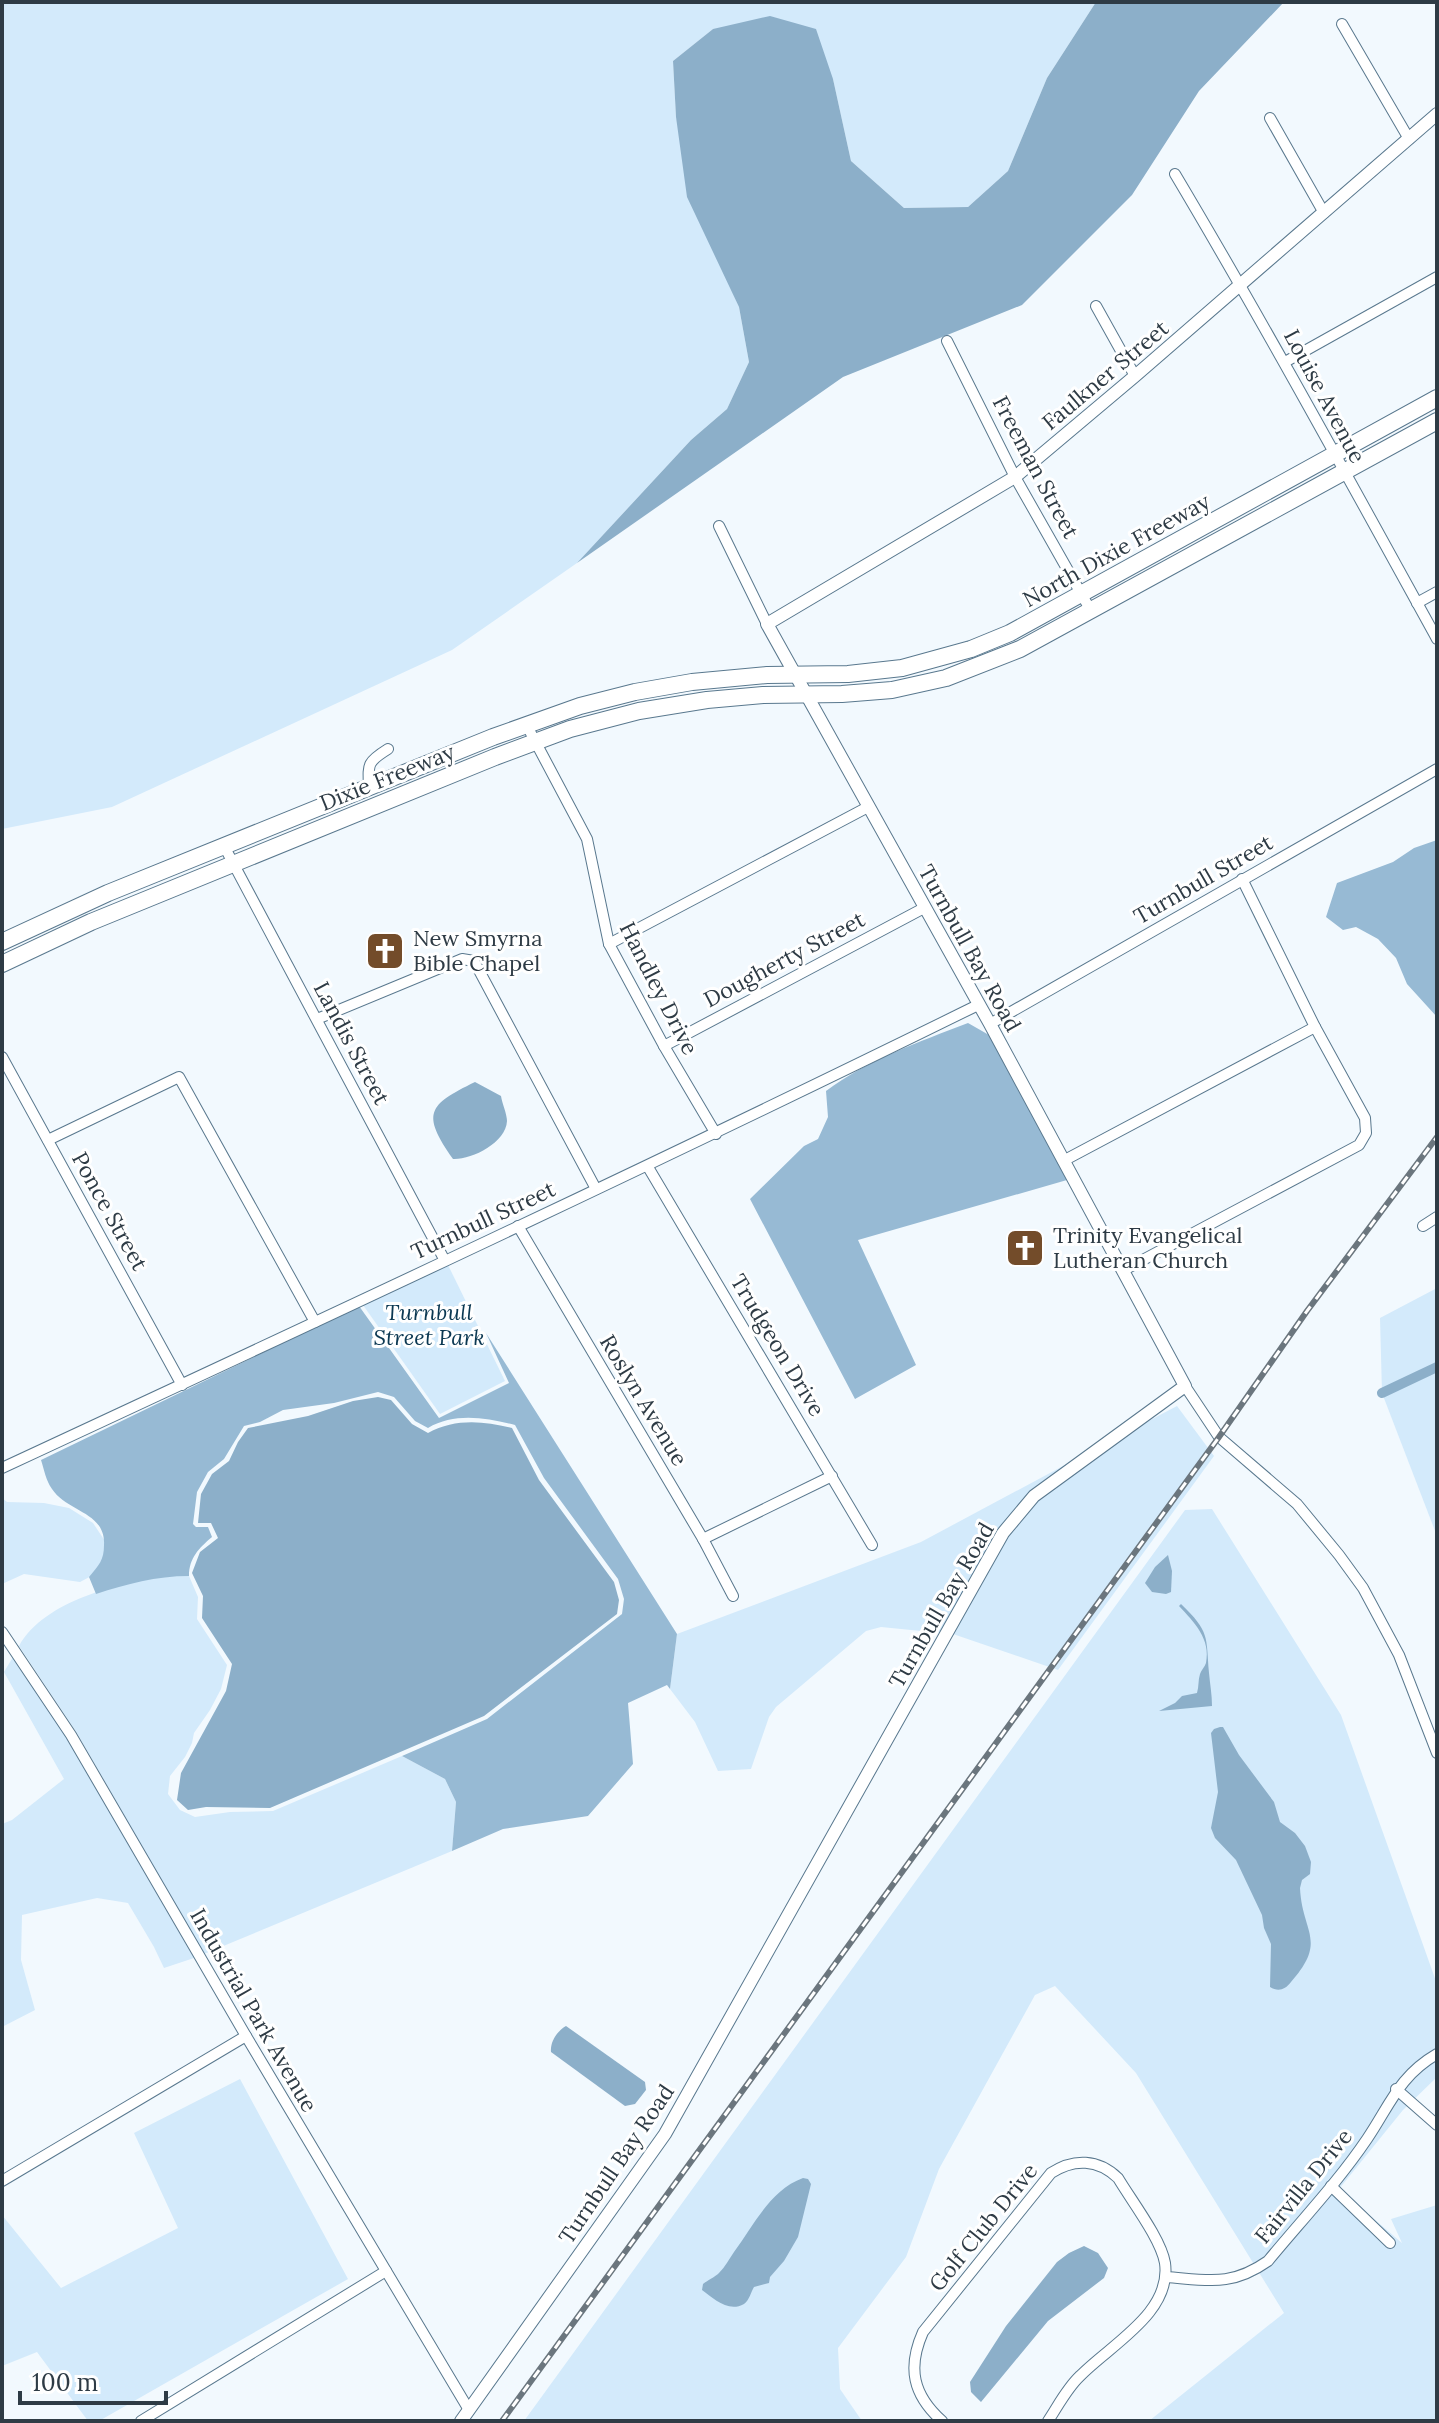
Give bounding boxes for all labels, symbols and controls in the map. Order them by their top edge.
street label: Faulkner Street [1036,314,1174,436]
street label: Louise Avenue [1278,324,1372,468]
street label: Freeman Street [987,391,1086,544]
street label: North Dixie Freeway [1018,487,1215,613]
street label: Dixie Freeway [315,737,459,817]
street label: Turnbull Street [1129,828,1278,930]
street label: Turnbull Bay Road [912,860,1028,1036]
street label: Dougherty Street [699,905,870,1013]
street label: Handley Drive [614,917,704,1059]
place label: New Smyrna Bible Chapel [413,924,543,977]
church icon: New Smyrna Bible Chapel [364,930,406,972]
street label: Landis Street [308,977,396,1110]
street label: Ponce Street [66,1147,154,1276]
street label: Turnbull Street [406,1174,560,1266]
place label: Trinity Evangelical Lutheran Church [1053,1221,1243,1274]
church icon: Trinity Evangelical Lutheran Church [1004,1227,1046,1269]
street label: Trudgeon Drive [725,1269,831,1421]
park label: Turnbull Street Park [373,1298,485,1351]
street label: Roslyn Avenue [594,1329,694,1471]
street label: Turnbull Bay Road [882,1517,1000,1693]
street label: Industrial Park Avenue [184,1903,324,2117]
street label: Turnbull Bay Road [552,2079,680,2249]
street label: Fairvilla Drive [1248,2123,1358,2249]
street label: Golf Club Drive [923,2157,1043,2297]
scale bar [20,2355,166,2405]
text: 100 m [32,2367,98,2398]

